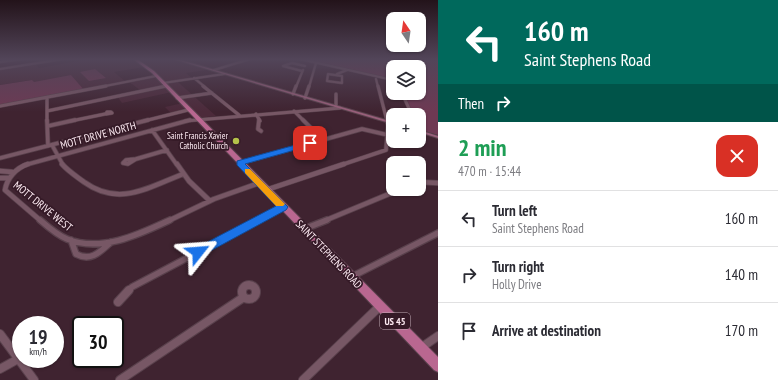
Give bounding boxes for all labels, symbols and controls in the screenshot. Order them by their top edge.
north arrow [386,12,426,52]
map controls [386,12,426,196]
text: 160 m [524,12,588,49]
icon: left [458,16,510,68]
text: Saint Stephens Road [524,48,651,71]
button: layers [386,60,426,100]
icon: right [492,92,514,114]
text: Then [458,94,484,113]
button: + [386,108,426,148]
street label: MOTT DRIVE NORTH [59,118,138,152]
pin [293,126,327,160]
place label: Saint Francis Xavier Catholic Church [167,130,229,151]
icon: arrive [299,132,321,154]
text: 2 min [458,132,506,163]
button: close [716,135,758,177]
marker: Saint Francis Xavier Catholic Church [231,136,241,146]
button: − [386,156,426,196]
text: 470 m · 15:44 [458,163,521,180]
street label: MOTT DRIVE WEST [11,178,75,234]
text: Turn left [492,201,537,220]
icon: left [458,208,480,230]
text: 160 m [725,209,758,228]
street label: SAINT STEPHENS ROAD [293,217,365,291]
text: Saint Stephens Road [492,220,584,237]
position arrow [177,231,219,273]
text: Turn right [492,257,544,276]
icon: right [458,264,480,286]
text: 140 m [725,265,758,284]
text: Holly Drive [492,276,542,293]
road number: US 45 [380,313,410,329]
speed limit sign: 30 [72,316,124,368]
icon: arrive [458,320,480,342]
text: Arrive at destination [492,321,601,340]
text: 170 m [725,321,758,340]
text: 19 [28,324,48,350]
text: km/h [29,345,47,358]

